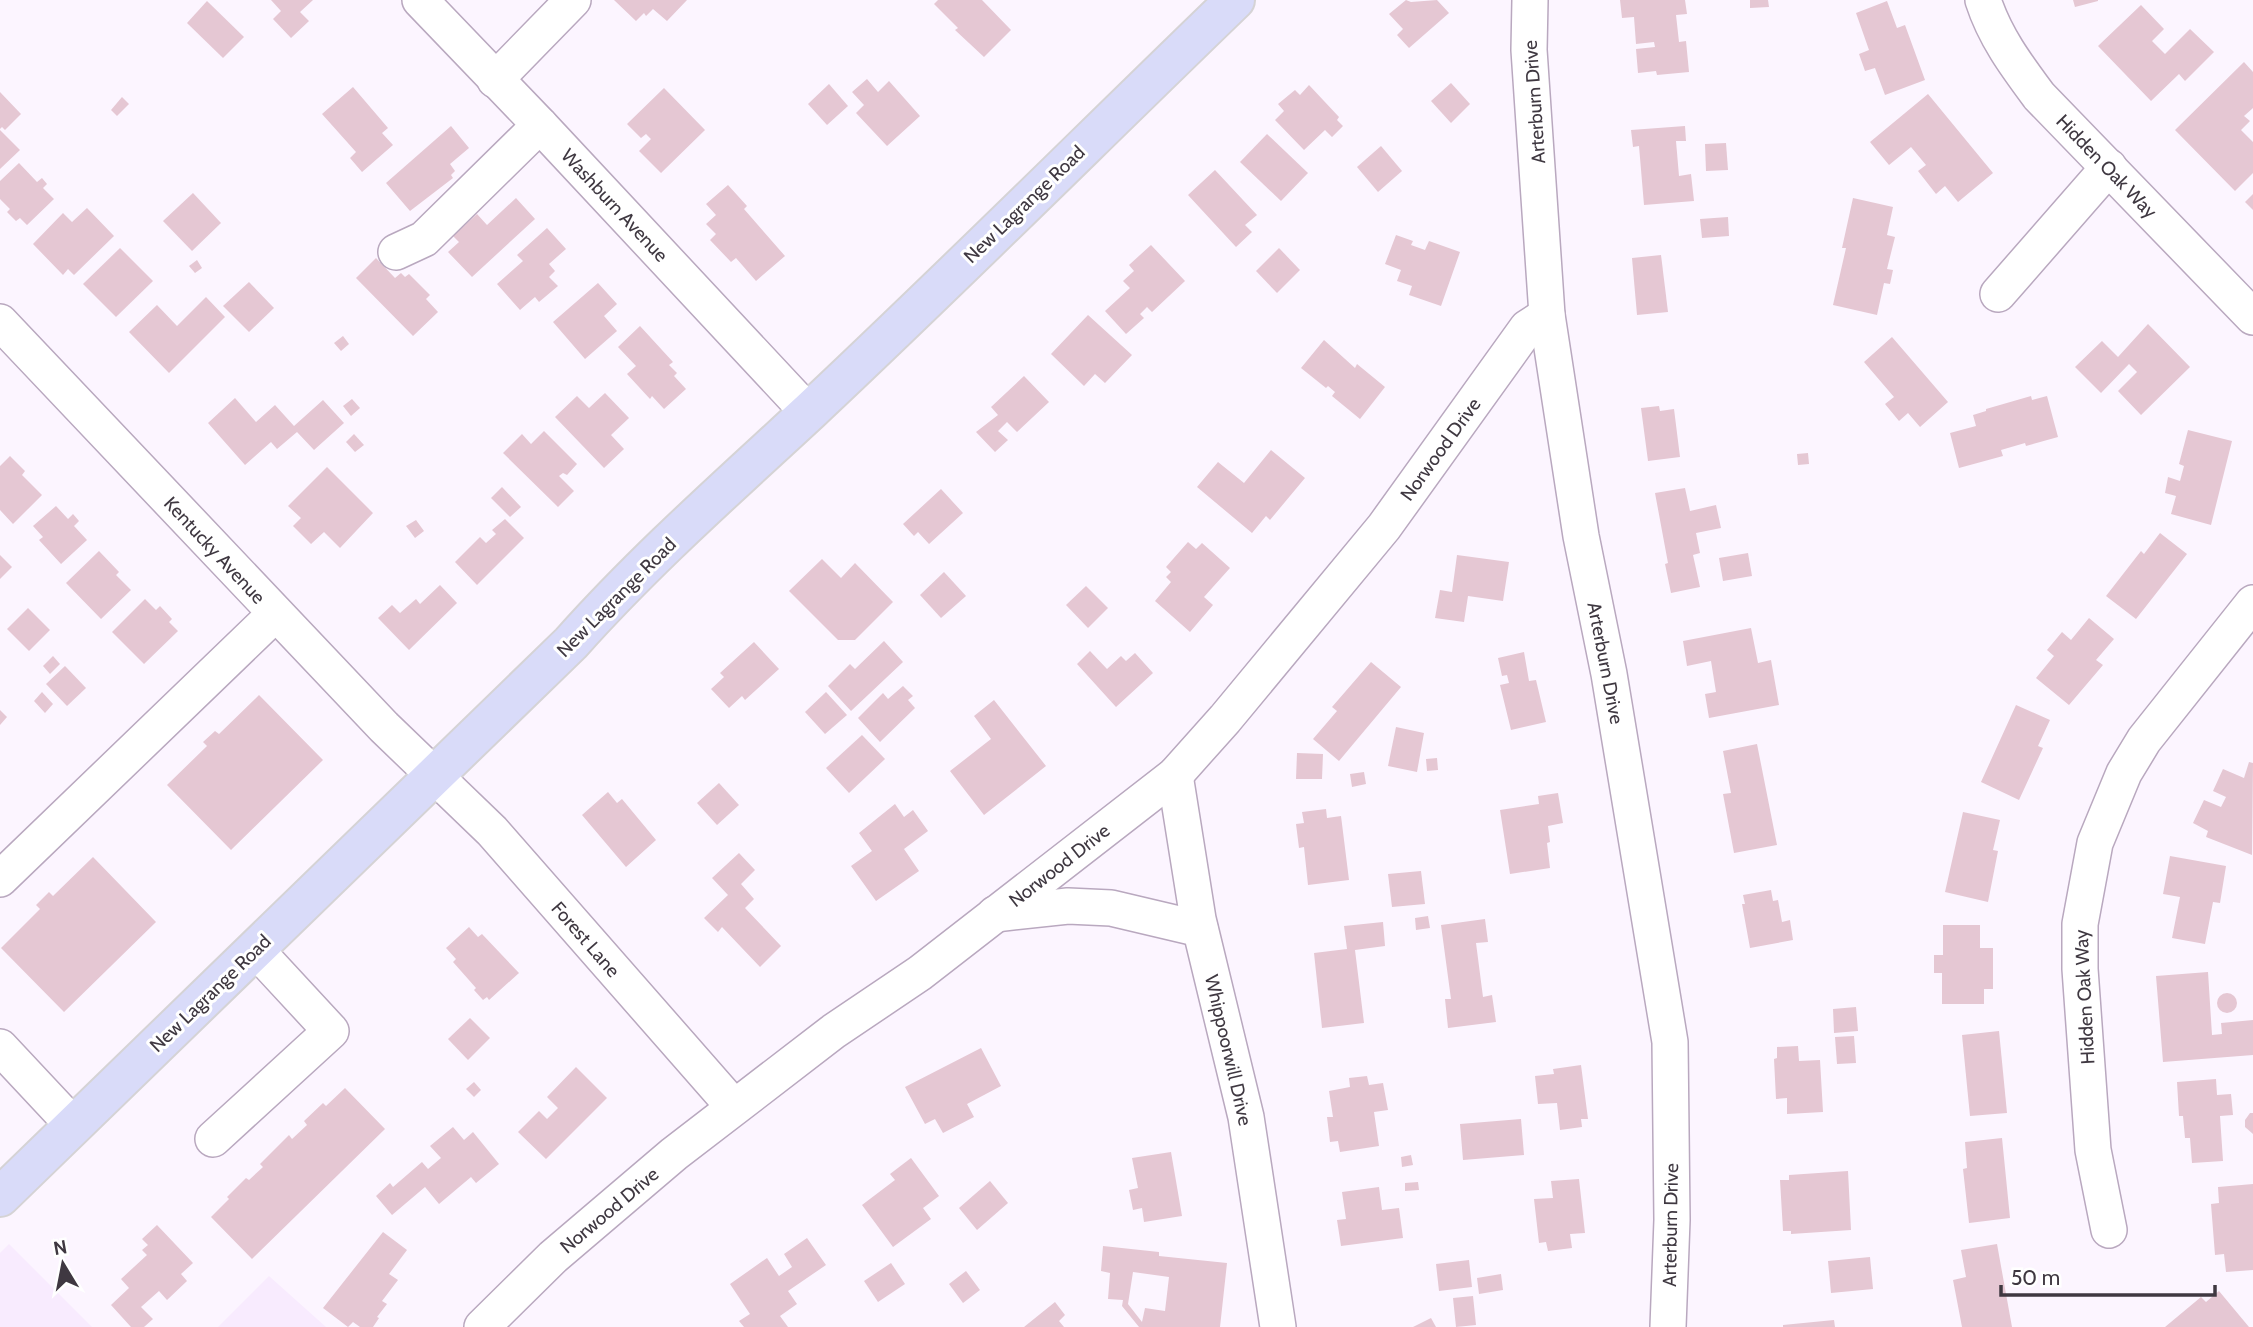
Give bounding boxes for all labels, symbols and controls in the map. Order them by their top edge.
street label: Arterburn Drive [1519,39,1550,165]
street label: Hidden Oak Way [2052,110,2162,223]
street label: New Lagrange Road [959,141,1090,268]
street label: Washburn Avenue [556,144,673,267]
street label: Norwood Drive [1395,393,1486,505]
street label: Kentucky Avenue [159,492,270,609]
street label: New Lagrange Road [552,533,681,662]
street label: Arterburn Drive [1582,600,1629,726]
street label: Norwood Drive [1004,819,1115,912]
street label: Forest Lane [547,897,625,982]
street label: Hidden Oak Way [2069,929,2100,1065]
street label: New Lagrange Road [145,930,276,1057]
street label: Whippoorwill Drive [1200,972,1257,1128]
street label: Norwood Drive [555,1162,663,1258]
street label: Arterburn Drive [1658,1163,1683,1287]
north arrow [28,1229,98,1299]
text: N [52,1235,69,1260]
scale bar [2001,1254,2214,1298]
text: 50 m [2011,1265,2060,1290]

